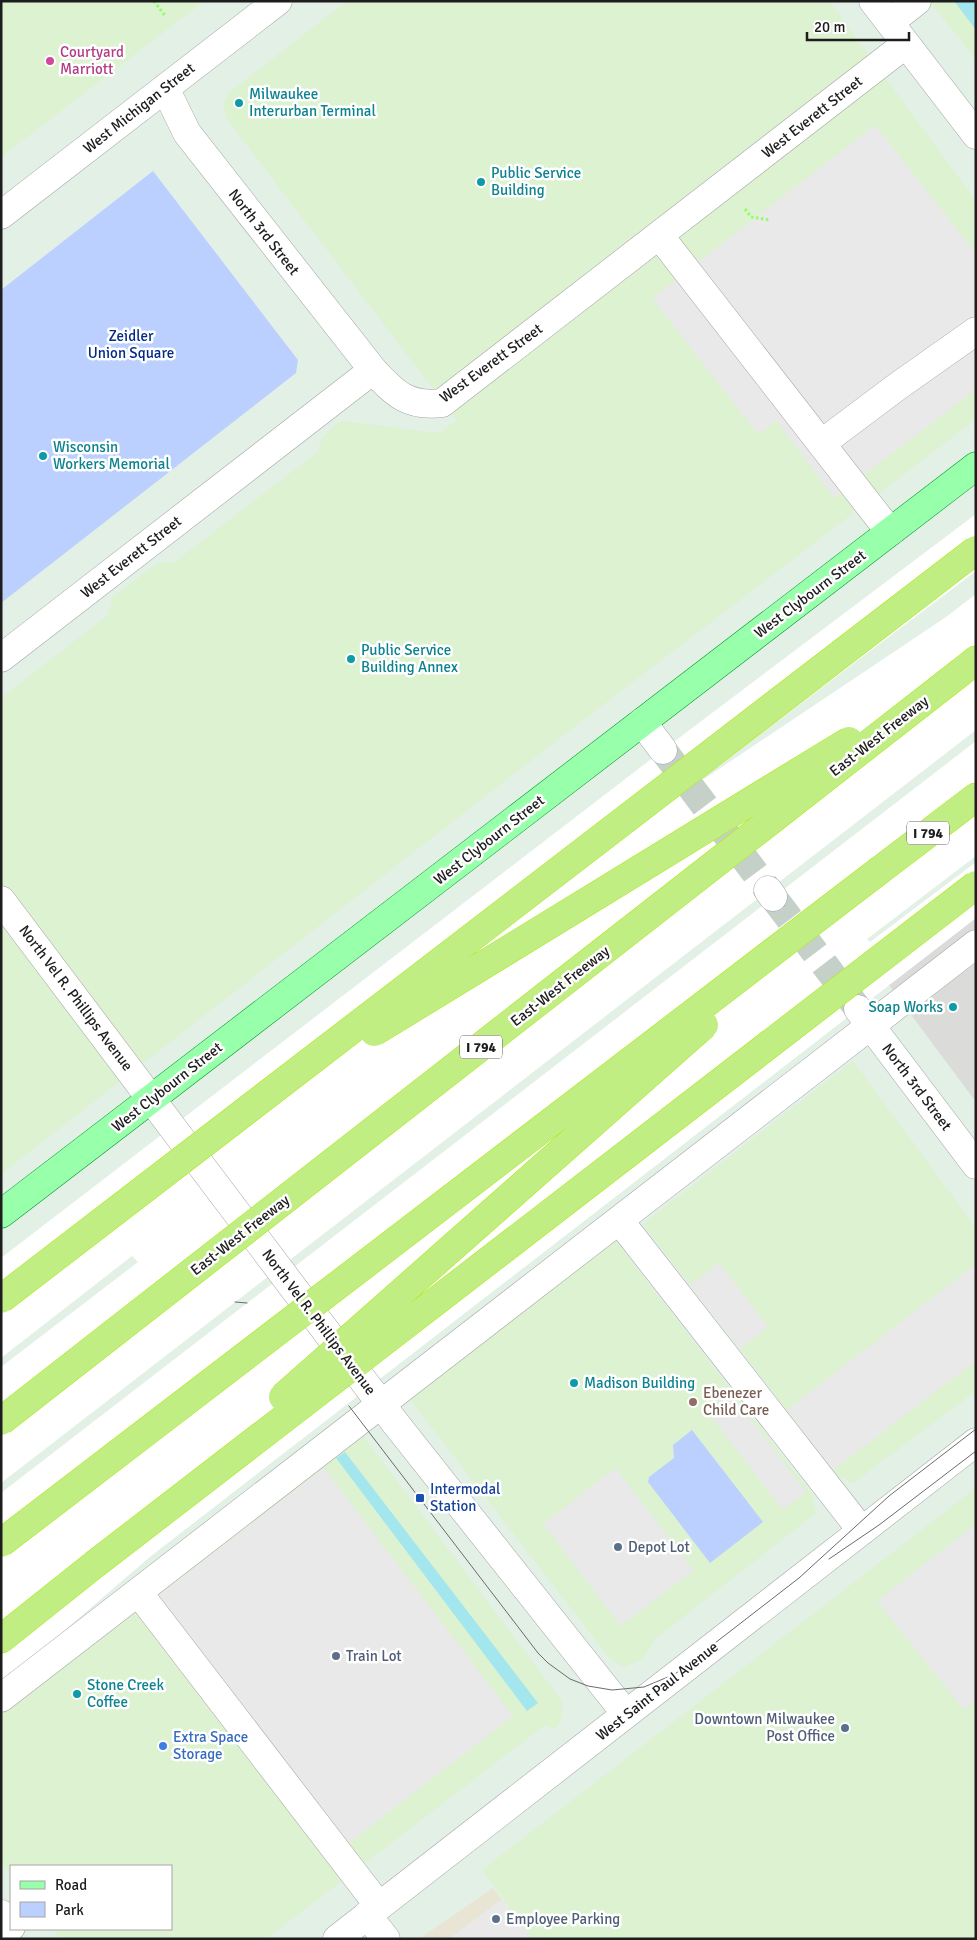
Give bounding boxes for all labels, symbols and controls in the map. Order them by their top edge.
scale bar [807,10,910,42]
text: 20 m [814,18,845,36]
place label: Courtyard Marriott [60,43,124,78]
marker: Courtyard Marriott [44,55,56,67]
street label: West Michigan Street [80,59,198,157]
street label: West Everett Street [758,72,866,162]
place label: Milwaukee Interurban Terminal [249,85,376,120]
marker: Milwaukee Interurban Terminal [233,97,245,109]
place label: Public Service Building [491,164,581,199]
marker: Public Service Building [475,176,487,188]
street label: North 3rd Street [225,185,303,279]
street label: West Everett Street [436,320,546,406]
park label: Zeidler Union Square [88,327,174,362]
place label: Wisconsin Workers Memorial [53,438,170,473]
marker: Wisconsin Workers Memorial [37,450,49,462]
street label: West Everett Street [77,512,185,602]
street label: West Clybourn Street [751,546,869,642]
place label: Public Service Building Annex [361,641,458,676]
marker: Public Service Building Annex [345,653,357,665]
street label: East-West Freeway [826,692,932,780]
street label: West Clybourn Street [430,791,548,889]
road number: I 794 [907,821,949,844]
street label: North Vel R. Phillips Avenue [15,922,137,1074]
street label: East-West Freeway [507,942,613,1030]
place label: Soap Works [868,998,943,1016]
marker: Soap Works [947,1001,959,1013]
road number: I 794 [460,1036,502,1058]
street label: West Clybourn Street [108,1038,226,1136]
street label: North 3rd Street [878,1040,956,1134]
street label: East-West Freeway [187,1191,293,1279]
street label: North Vel R. Phillips Avenue [258,1246,380,1398]
place label: Madison Building [584,1374,695,1392]
marker: Madison Building [568,1377,580,1389]
place label: Ebenezer Child Care [703,1384,769,1419]
marker: Ebenezer Child Care [687,1396,699,1408]
place label: Intermodal Station [430,1480,500,1515]
marker: Intermodal Station [414,1492,426,1504]
place label: Depot Lot [628,1538,690,1556]
marker: Depot Lot [612,1541,624,1553]
street label: West Saint Paul Avenue [592,1638,722,1744]
place label: Train Lot [346,1647,402,1665]
marker: Train Lot [330,1650,342,1662]
place label: Stone Creek Coffee [87,1676,165,1711]
marker: Stone Creek Coffee [71,1688,83,1700]
place label: Downtown Milwaukee Post Office [694,1710,835,1745]
marker: Downtown Milwaukee Post Office [839,1722,851,1734]
place label: Extra Space Storage [173,1728,248,1763]
marker: Extra Space Storage [157,1740,169,1752]
legend [10,1865,172,1930]
text: Road [55,1876,87,1894]
text: Park [55,1901,84,1919]
place label: Employee Parking [506,1910,620,1928]
marker: Employee Parking [490,1913,502,1925]

